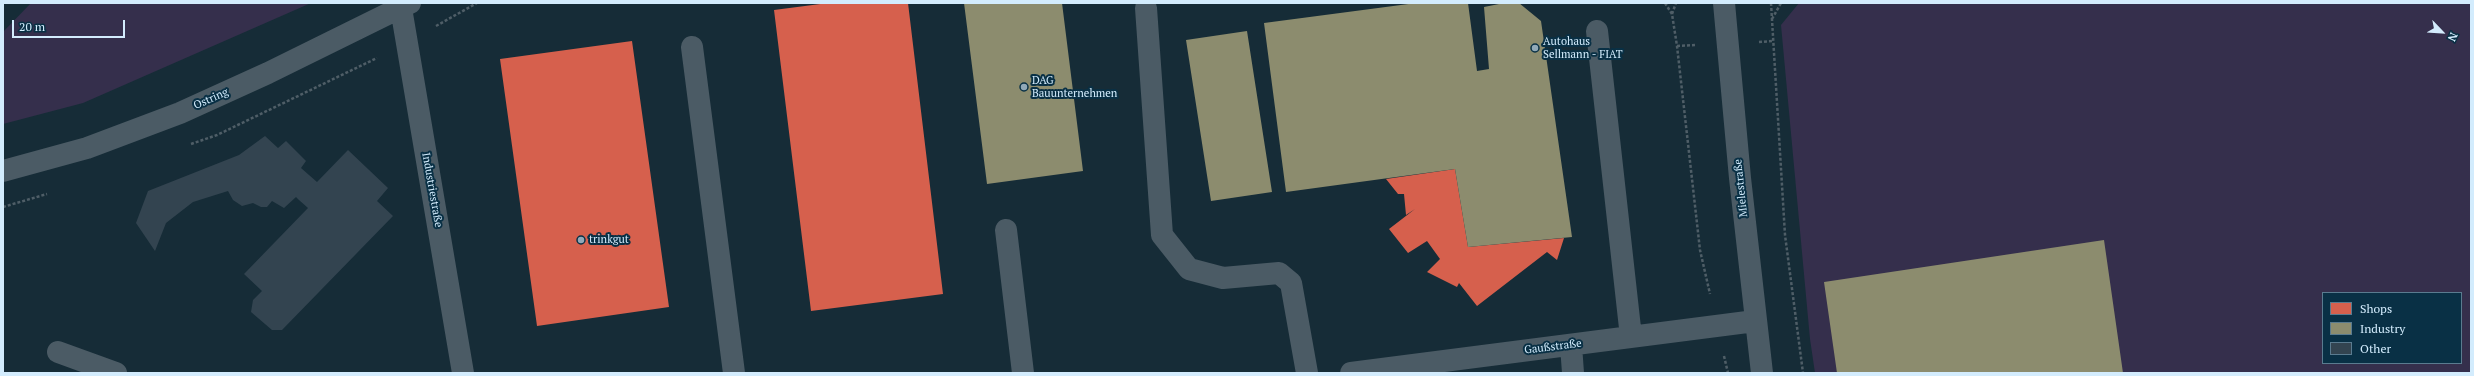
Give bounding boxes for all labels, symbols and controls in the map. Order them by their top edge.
scale bar [14,12,127,38]
north arrow [2422,12,2462,52]
text: 20 m [19,19,45,34]
text: N [2445,30,2461,44]
place label: Autohaus Sellmann - FIAT [1543,35,1622,61]
marker: Autohaus Sellmann - FIAT [1530,43,1540,53]
place label: DAG Bauunternehmen [1032,74,1117,100]
marker: DAG Bauunternehmen [1019,82,1029,92]
street label: Ostring [191,85,231,113]
street label: Industriestraße [419,151,445,229]
street label: Mielestraße [1731,158,1751,218]
place label: trinkgut [589,233,629,247]
marker: trinkgut [576,235,586,245]
legend [2322,292,2462,364]
text: Shops [2360,301,2392,316]
text: Industry [2360,321,2405,336]
street label: Gaußstraße [1524,337,1582,357]
text: Other [2360,341,2391,356]

